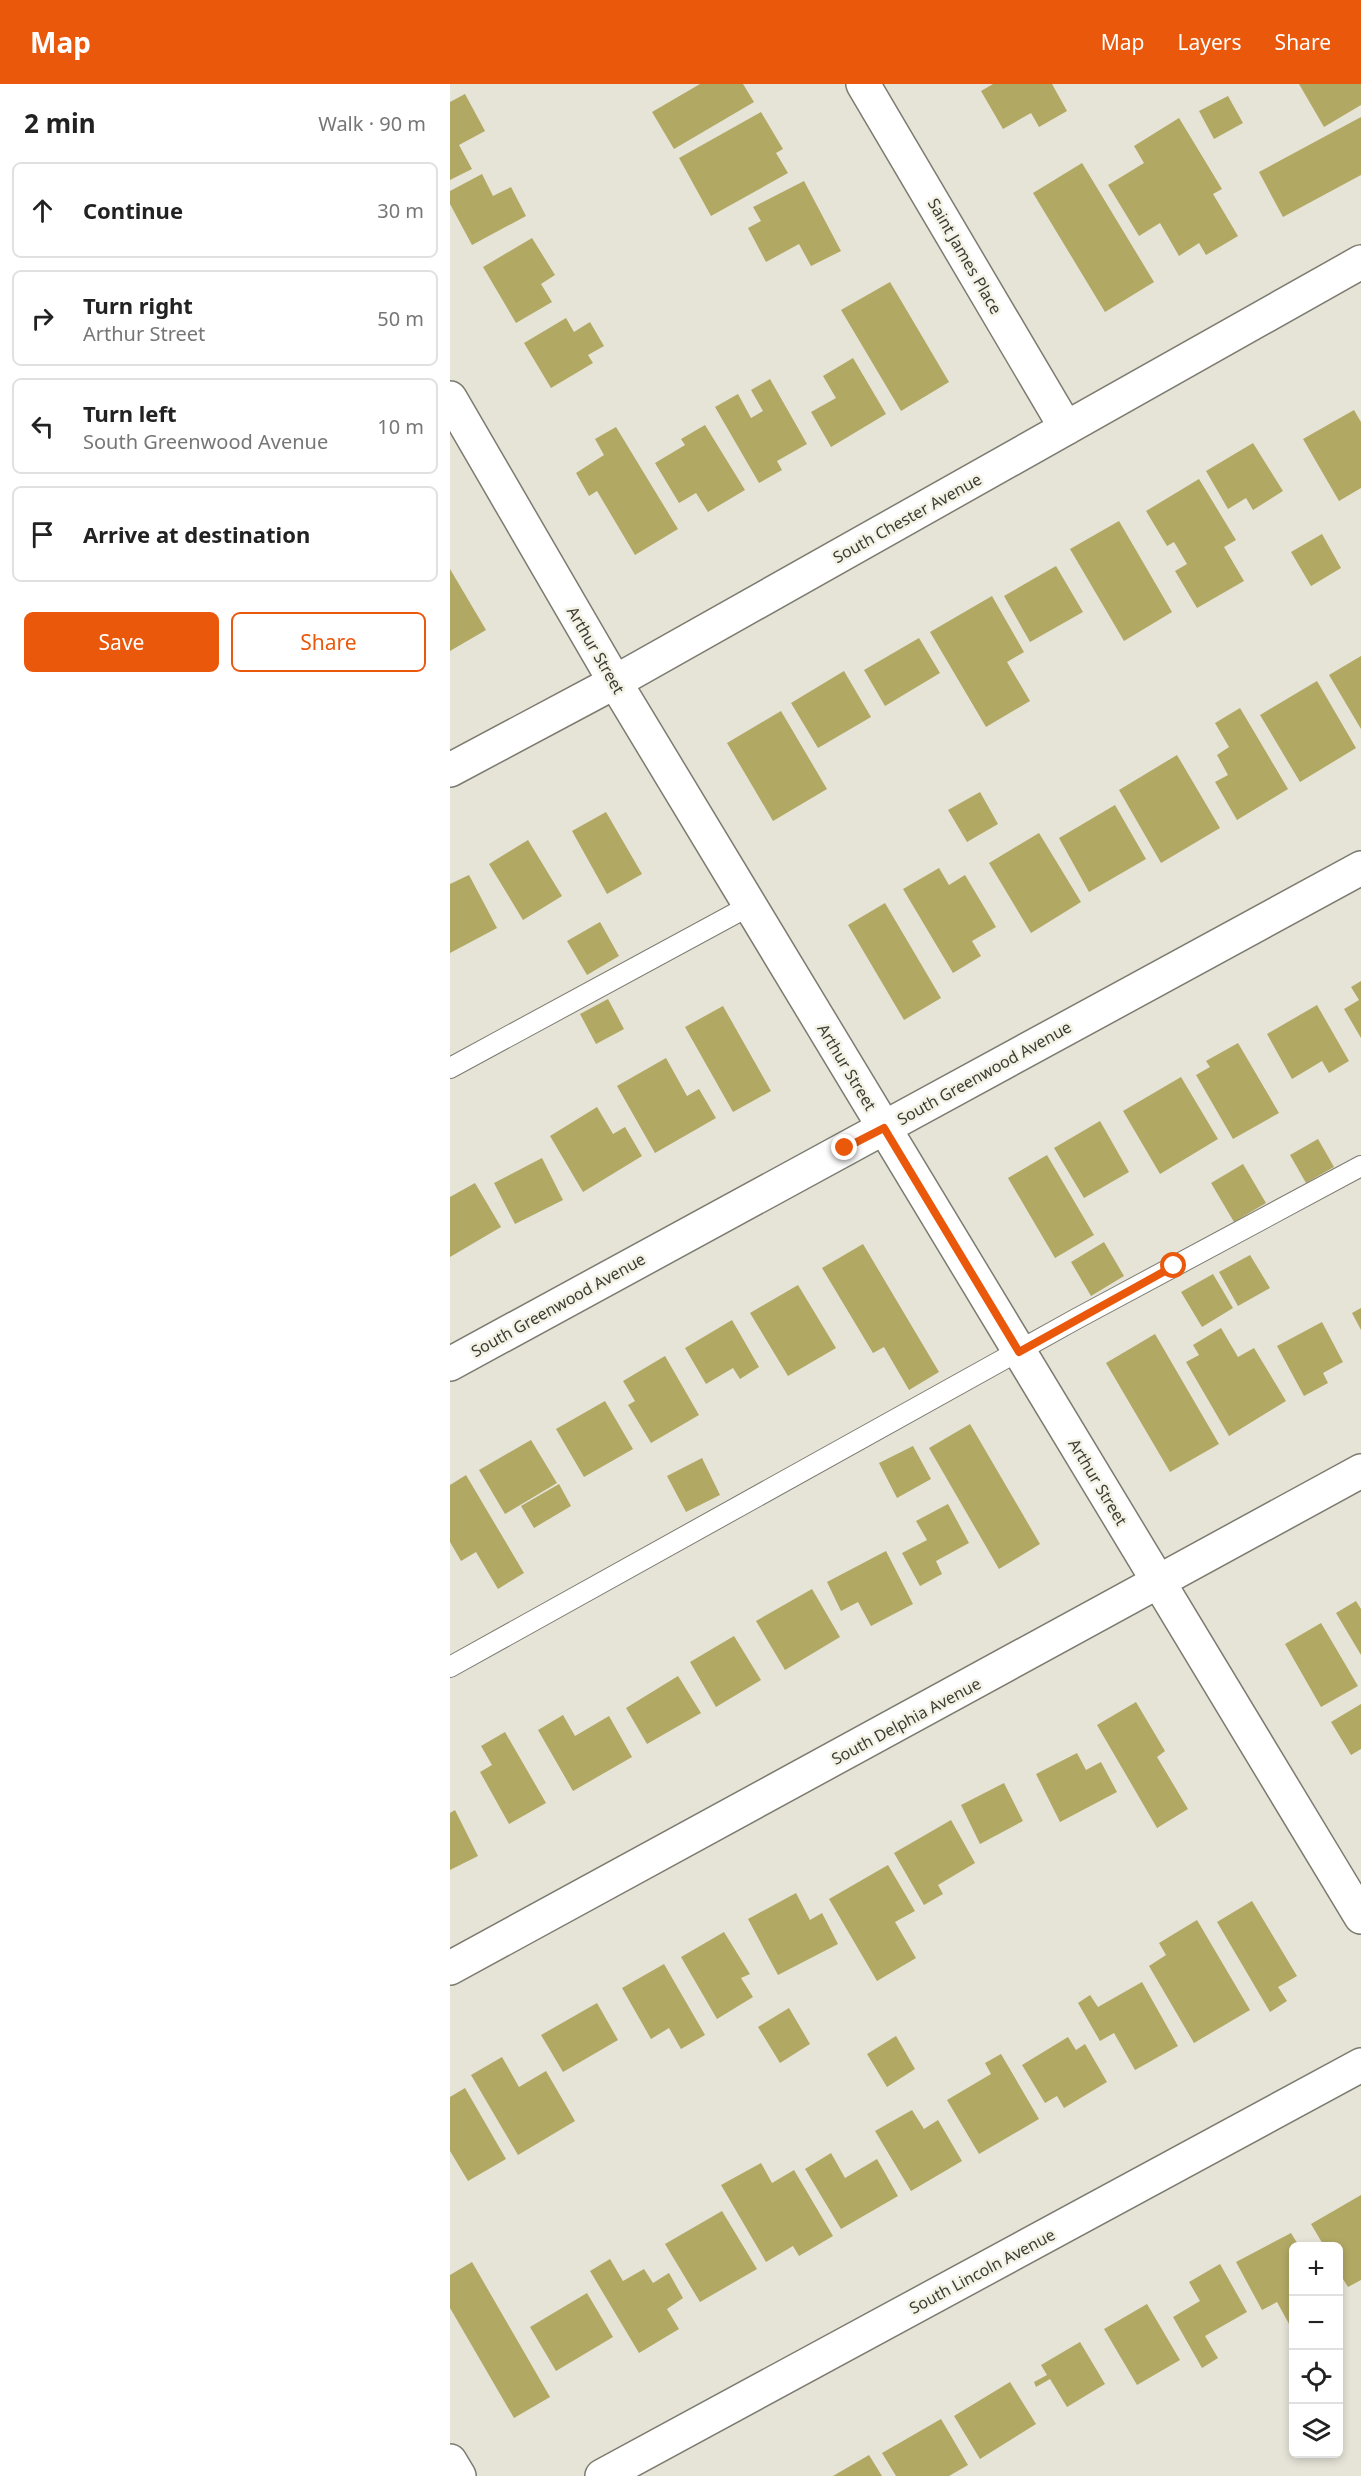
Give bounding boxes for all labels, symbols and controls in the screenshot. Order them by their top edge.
text: Map [30,23,91,61]
text: Map [1101,28,1145,56]
text: Layers [1178,28,1242,56]
text: Share [1275,28,1331,56]
text: 2 min [24,105,96,141]
text: Walk · 90 m [318,110,426,137]
icon: ahead [26,194,59,227]
street label: Saint James Place [923,194,1007,318]
text: Continue [83,195,183,225]
text: 30 m [377,197,424,224]
text: Turn right [83,290,193,320]
icon: right [26,302,59,335]
text: 50 m [377,305,424,332]
text: Arthur Street [83,320,205,347]
text: Turn left [83,398,177,428]
icon: left [26,410,59,443]
text: 10 m [377,413,424,440]
text: South Greenwood Avenue [83,428,328,455]
street label: South Chester Avenue [829,468,985,568]
icon: arrive [26,518,59,551]
text: Arrive at destination [83,519,310,549]
street label: Arthur Street [562,602,630,698]
button: Save [24,612,219,672]
button: Share [231,612,426,672]
street label: South Greenwood Avenue [893,1016,1075,1130]
street label: Arthur Street [812,1019,882,1115]
route end [831,1134,857,1160]
street label: South Greenwood Avenue [467,1248,649,1362]
route start [1160,1252,1186,1278]
street label: Arthur Street [1063,1434,1133,1530]
street label: South Delphia Avenue [827,1672,985,1770]
street label: South Lincoln Avenue [905,2223,1059,2319]
map controls [1289,2242,1343,2458]
button: + [1289,2242,1343,2296]
button: − [1289,2296,1343,2350]
button: locate [1289,2350,1343,2404]
button: layers [1289,2404,1343,2458]

